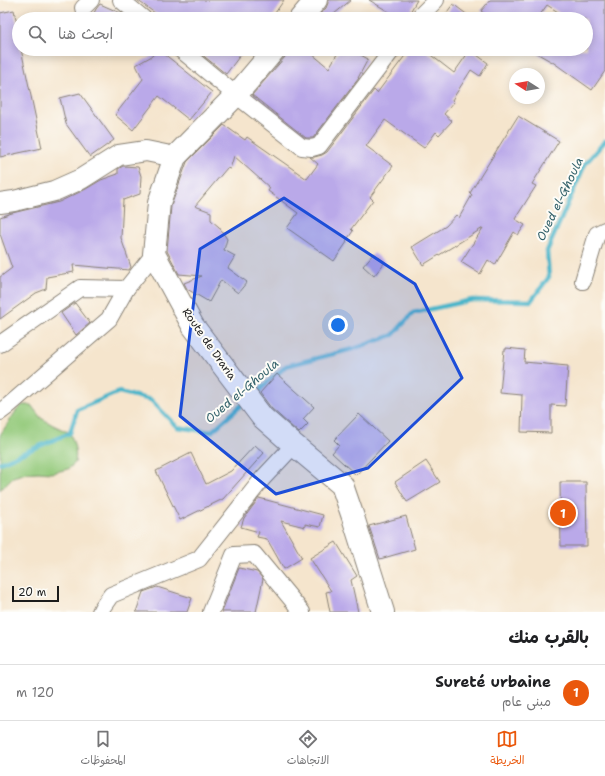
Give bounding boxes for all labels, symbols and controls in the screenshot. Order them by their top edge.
search box [12,12,593,56]
icon: search [26,23,48,45]
text: ابحث هنا [58,24,113,44]
north arrow [509,68,545,104]
water label: Oued el-Ghoula [533,154,587,244]
street label: Route de Draria [179,305,239,383]
your location [328,315,348,335]
water label: Oued el-Ghoula [202,356,282,426]
pin: 1 [550,498,576,528]
scale bar [12,584,59,603]
text: 20 m [18,585,46,600]
text: بالقرب منك [509,626,589,648]
text: Sureté urbaine [435,672,551,692]
text: 120 m [16,684,54,701]
text: 1 [573,684,579,701]
text: مبنى عام [502,693,551,710]
tab: المحفوظات [81,728,126,770]
tab: الاتجاهات [287,728,329,770]
tab: الخريطة [490,728,525,770]

